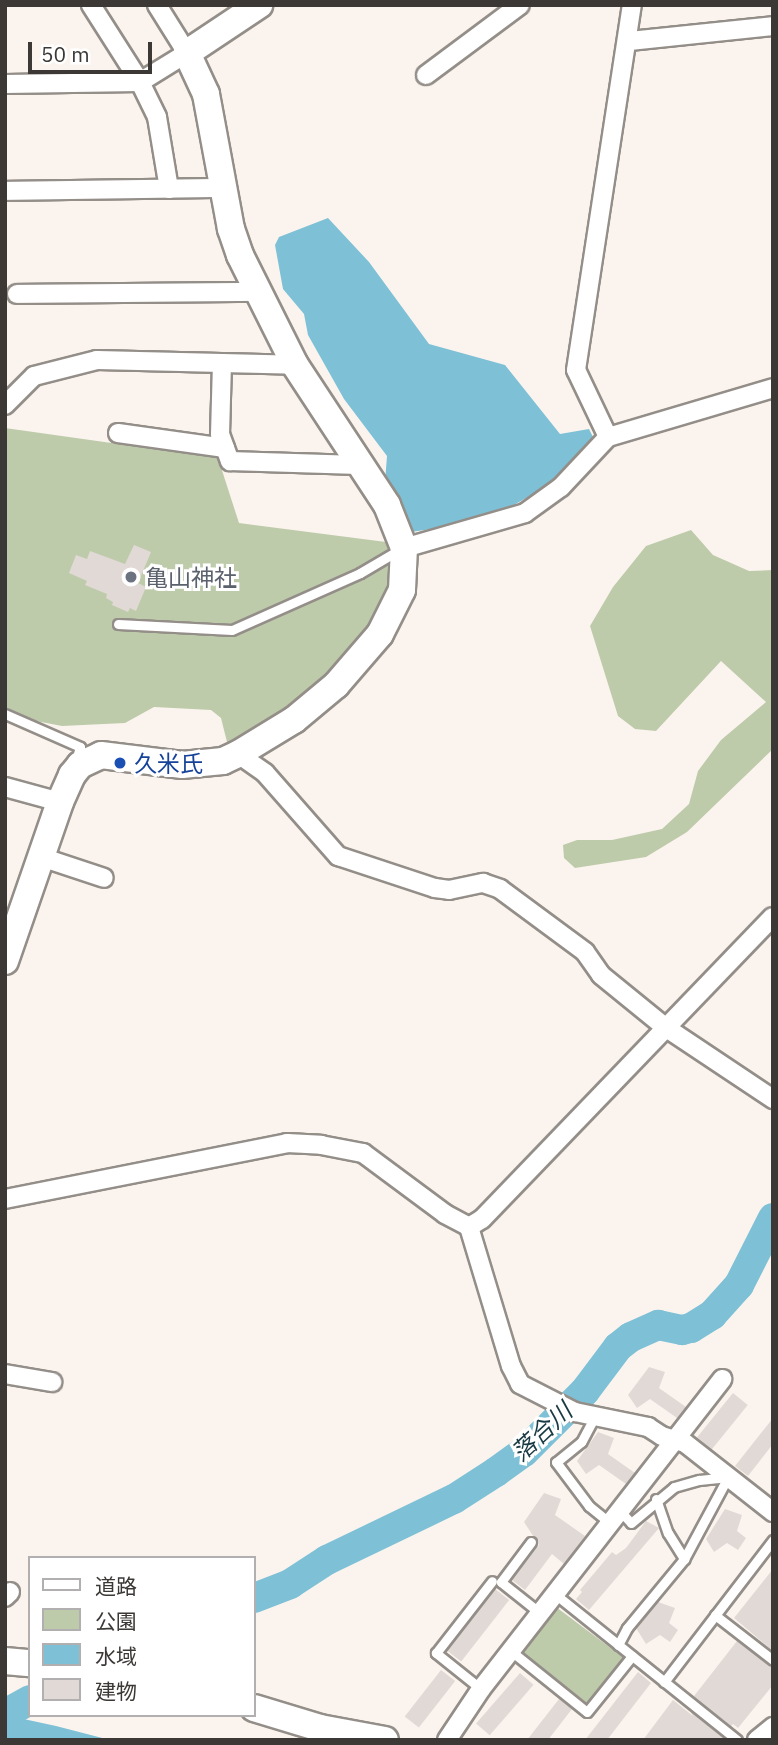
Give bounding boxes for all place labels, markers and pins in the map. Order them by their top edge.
place label: 亀山神社 [145,563,237,591]
marker: 亀山神社 [123,569,139,585]
place label: 久米氏 [134,749,203,777]
marker: 久米氏 [112,755,128,771]

